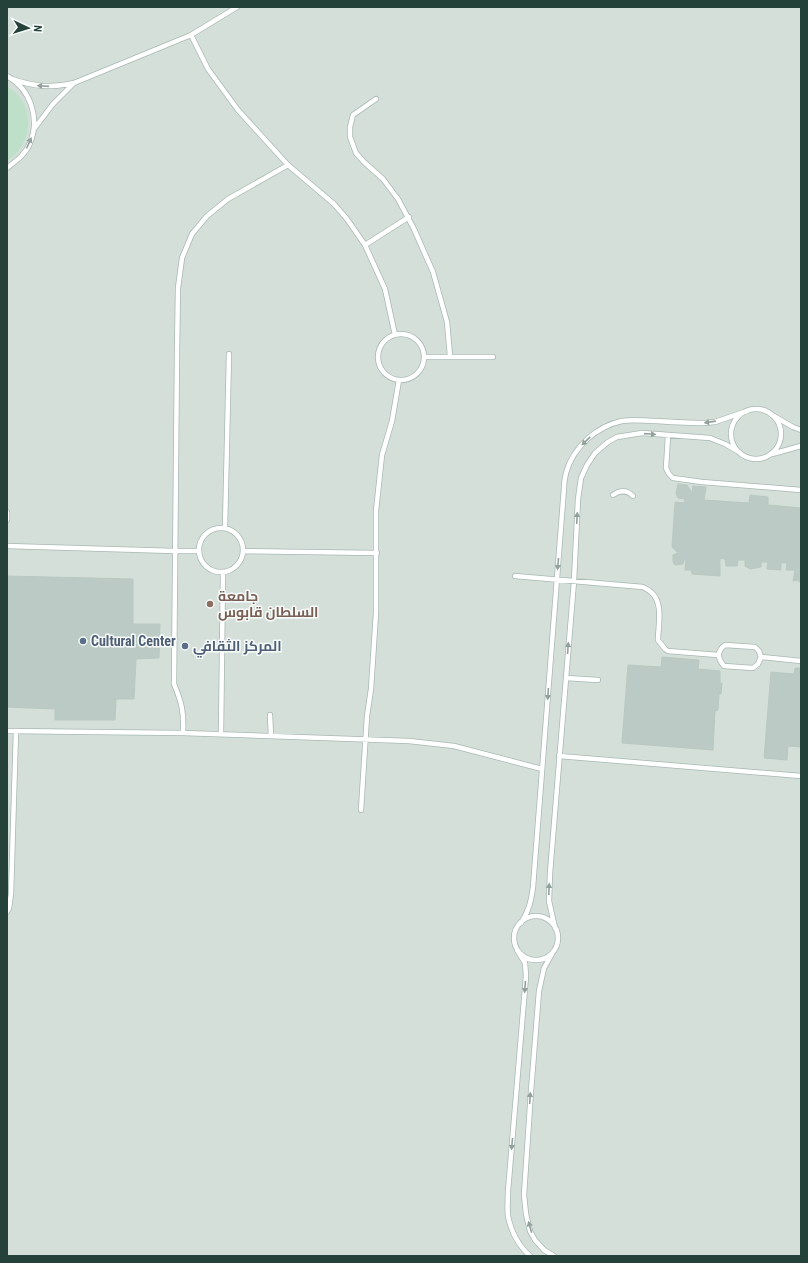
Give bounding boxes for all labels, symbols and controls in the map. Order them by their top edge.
north arrow [8,8,48,48]
text: N [31,25,44,33]
one-way arrow [37,82,49,89]
one-way arrow [26,137,32,149]
one-way arrow [704,419,716,426]
one-way arrow [644,430,656,437]
one-way arrow [581,436,591,446]
one-way arrow [574,512,581,524]
one-way arrow [554,558,561,570]
place label: جامعة السلطان قابوس [218,588,318,621]
marker: جامعة السلطان قابوس [205,599,215,609]
place label: Cultural Center [91,633,176,649]
marker: Cultural Center [78,636,88,646]
place label: المركز الثقافي [193,638,282,658]
marker: المركز الثقافي [180,641,190,651]
one-way arrow [565,642,571,654]
one-way arrow [544,688,551,700]
one-way arrow [546,883,553,895]
one-way arrow [522,981,529,993]
one-way arrow [527,1092,534,1104]
one-way arrow [509,1138,516,1150]
one-way arrow [527,1221,533,1233]

